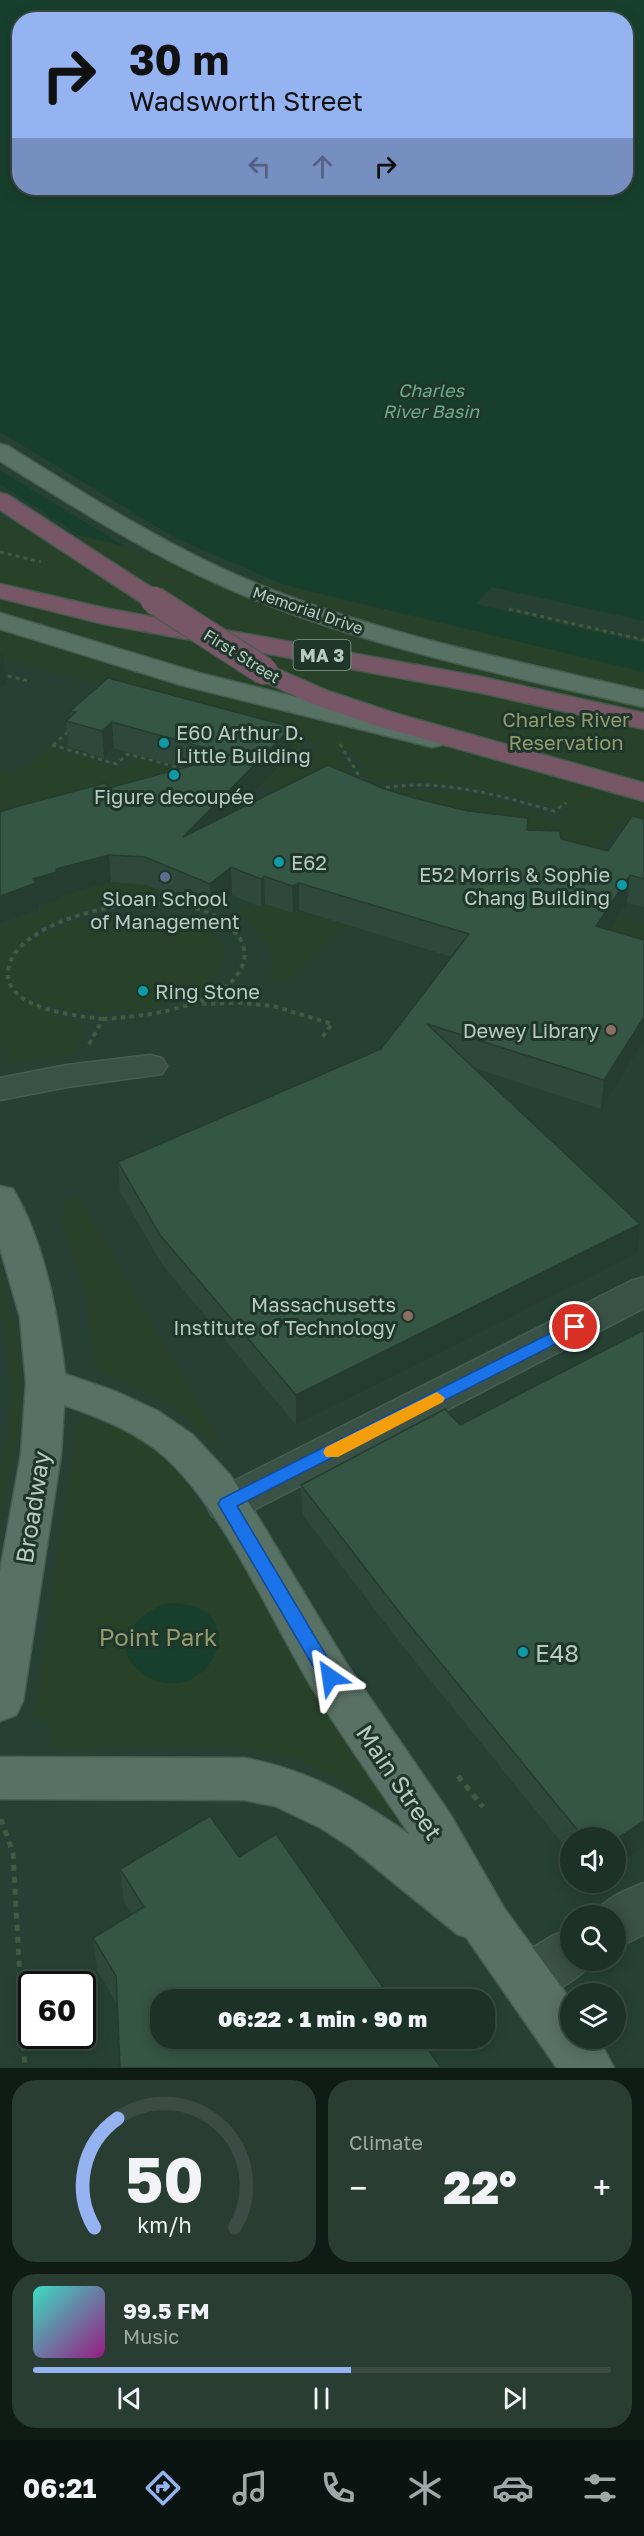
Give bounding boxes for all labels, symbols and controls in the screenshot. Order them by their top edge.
text: 30 m [129,34,229,84]
icon: right [30,36,108,114]
text: Wadsworth Street [129,85,363,117]
icon: left [243,150,276,183]
icon: ahead [306,150,339,183]
icon: right [369,150,402,183]
water label: Charles River Basin [383,379,480,422]
street label: Memorial Drive [250,582,366,638]
street label: First Street [200,625,284,687]
road number: MA 3 [294,640,350,670]
park label: Charles River Reservation [502,707,630,754]
place label: E60 Arthur D. Little Building [176,720,311,767]
marker: E60 Arthur D. Little Building [157,736,171,750]
marker: Figure decoupée [167,768,181,782]
place label: Figure decoupée [94,784,254,808]
place label: E62 [291,850,327,874]
marker: E62 [272,855,286,869]
place label: E52 Morris & Sophie Chang Building [419,862,610,909]
marker: Sloan School of Management [158,870,172,884]
marker: E52 Morris & Sophie Chang Building [615,878,629,892]
place label: Sloan School of Management [90,886,240,933]
place label: Ring Stone [155,979,260,1003]
marker: Ring Stone [136,984,150,998]
place label: Dewey Library [463,1018,599,1042]
marker: Dewey Library [604,1023,618,1037]
place label: Massachusetts Institute of Technology [173,1292,396,1339]
pin [549,1301,600,1352]
marker: Massachusetts Institute of Technology [401,1309,415,1323]
icon: arrive [558,1310,591,1343]
street label: Broadway [9,1449,55,1565]
park label: Point Park [99,1622,217,1651]
place label: E48 [535,1638,579,1667]
position arrow [298,1645,362,1709]
marker: E48 [516,1645,530,1659]
street label: Main Street [351,1719,449,1845]
map controls [560,1827,626,2049]
button: sound [560,1827,626,1893]
button: search [560,1905,626,1971]
speed limit sign: 60 [18,1971,96,2049]
button: layers [560,1983,626,2049]
text: 06:22 · 1 min · 90 m [218,2005,427,2032]
text: Climate [349,2130,423,2154]
text: 50 [125,2141,203,2216]
text: 22° [443,2160,517,2214]
text: − [349,2168,367,2207]
text: + [593,2168,611,2207]
text: km/h [137,2212,191,2238]
text: 99.5 FM [123,2297,210,2324]
text: Music [123,2324,179,2348]
icon: previous [113,2382,146,2415]
icon: pause [305,2382,338,2415]
icon: next [498,2382,531,2415]
icon: directions [142,2467,184,2509]
icon: music [229,2467,271,2509]
icon: phone [317,2467,359,2509]
icon: climate [404,2467,446,2509]
icon: car [492,2467,534,2509]
icon: filters [579,2467,621,2509]
text: 06:21 [23,2472,96,2504]

